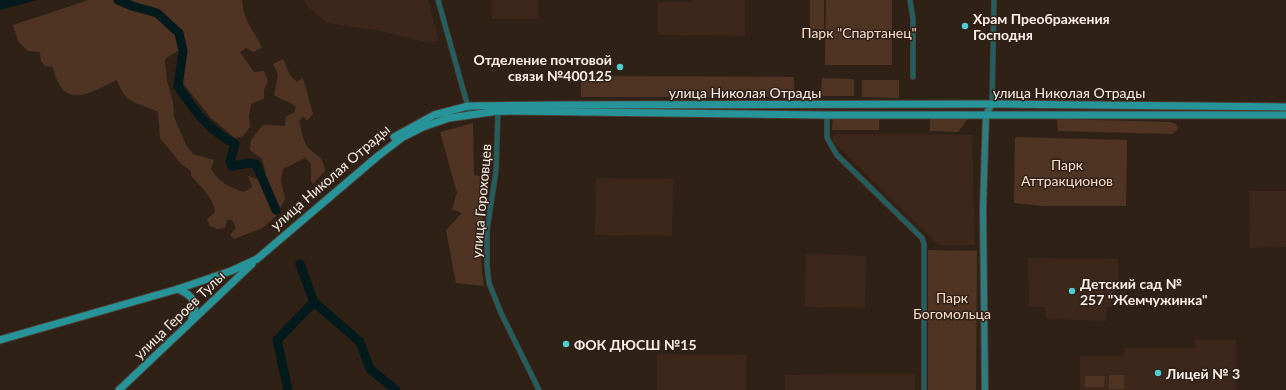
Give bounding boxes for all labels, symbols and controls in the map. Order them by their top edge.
place label: Храм Преображения Господня [973,10,1110,43]
marker: Храм Преображения Господня [960,21,970,31]
park label: Парк "Спартанец" [801,24,917,41]
place label: Отделение почтовой связи №400125 [473,51,612,84]
marker: Отделение почтовой связи №400125 [615,62,625,72]
street label: улица Николая Отрады [669,84,821,101]
street label: улица Николая Отрады [993,84,1145,101]
street label: улица Николая Отрады [267,121,393,233]
street label: улица Гороховцев [468,143,494,259]
park label: Парк Аттракционов [1021,156,1113,189]
street label: улица Героев Тулы [130,267,228,363]
place label: Детский сад № 257 "Жемчужинка" [1080,275,1208,308]
marker: Детский сад № 257 "Жемчужинка" [1067,286,1077,296]
park label: Парк Богомольца [913,289,991,322]
place label: ФОК ДЮСШ №15 [574,336,697,353]
marker: ФОК ДЮСШ №15 [561,339,571,349]
place label: Лицей № 3 [1165,365,1240,382]
marker: Лицей № 3 [1153,368,1163,378]

